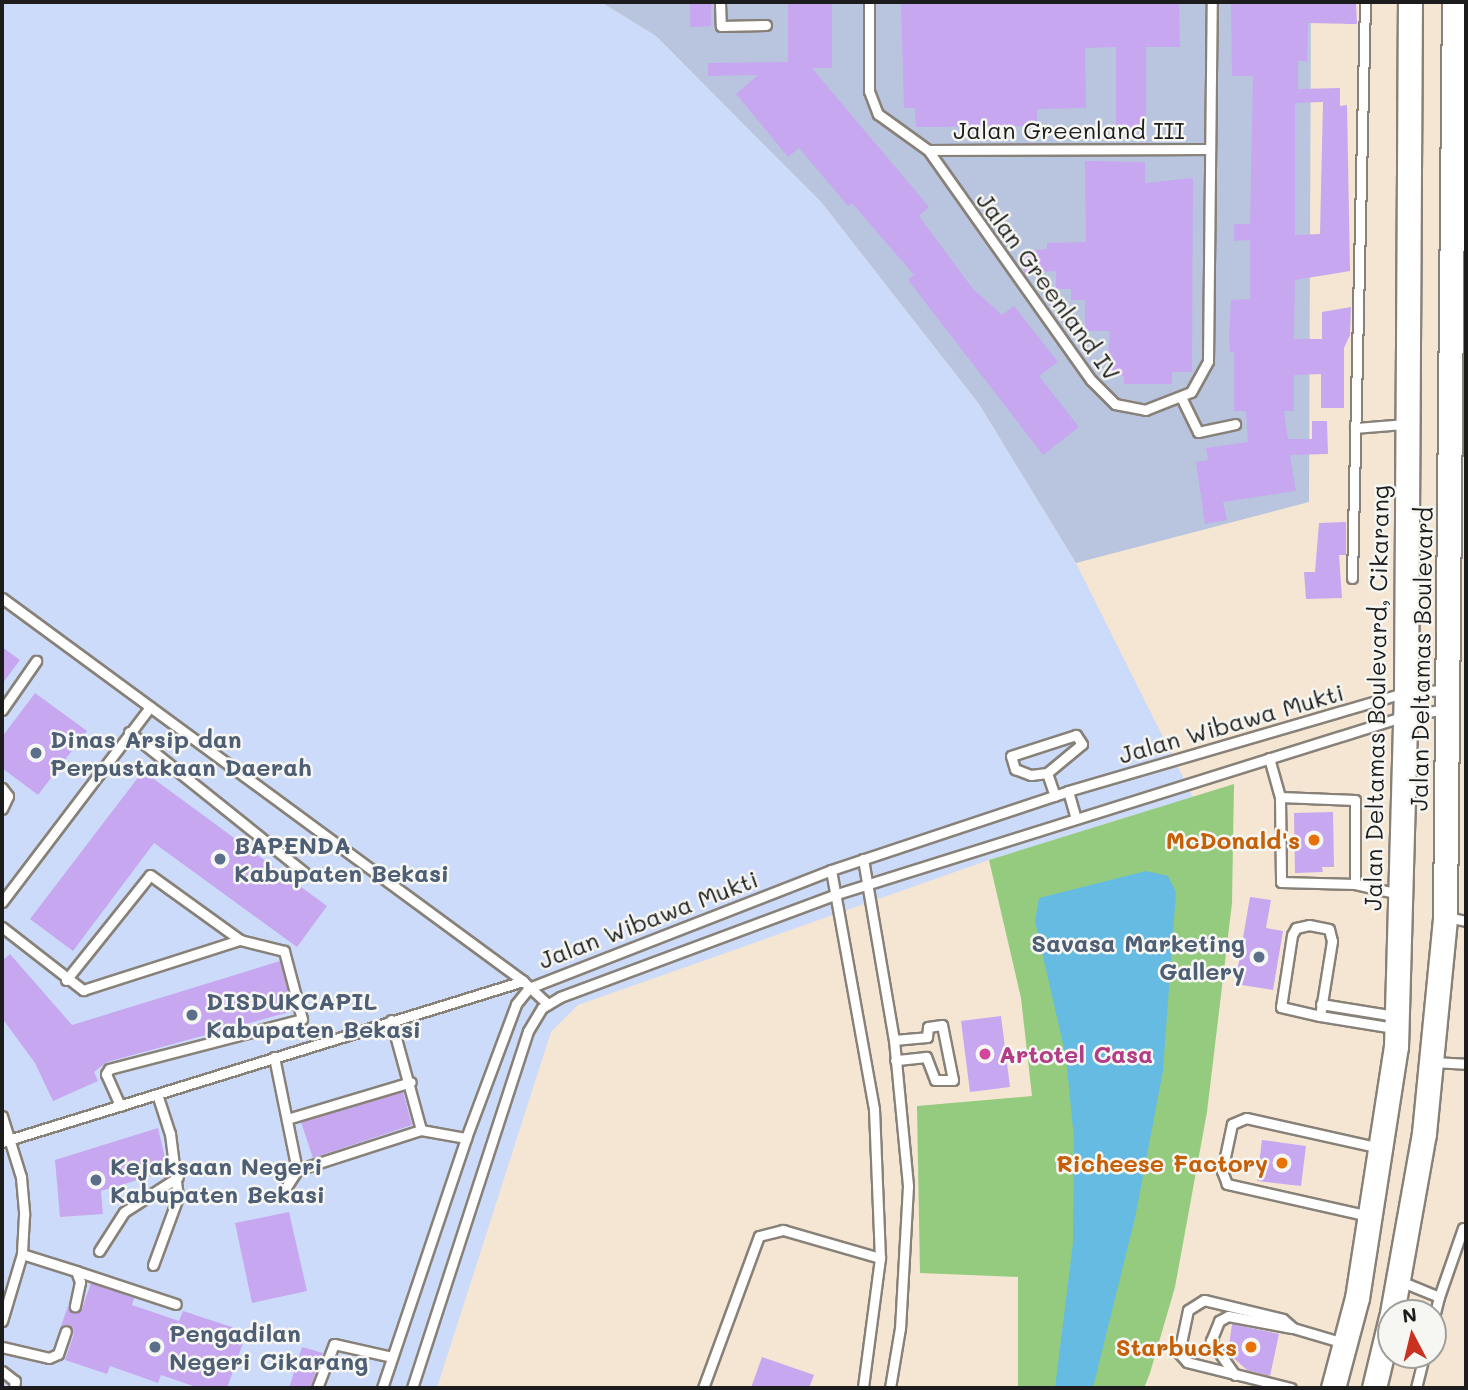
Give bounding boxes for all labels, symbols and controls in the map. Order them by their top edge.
street label: Jalan Greenland III [953,116,1185,144]
street label: Jalan Greenland IV [971,186,1127,386]
street label: Jalan Deltamas Boulevard, Cikarang [1358,485,1394,911]
street label: Jalan Deltamas Boulevard [1404,507,1438,811]
street label: Jalan Wibawa Mukti [1115,677,1347,769]
place label: Dinas Arsip dan Perpustakaan Daerah [50,725,312,781]
marker: Dinas Arsip dan Perpustakaan Daerah [28,745,44,761]
place label: McDonald's [1166,826,1300,854]
place label: BAPENDA Kabupaten Bekasi [234,831,449,887]
marker: McDonald's [1306,832,1322,848]
marker: BAPENDA Kabupaten Bekasi [212,851,228,867]
street label: Jalan Wibawa Mukti [534,864,762,974]
place label: Savasa Marketing Gallery [1031,929,1245,985]
marker: Savasa Marketing Gallery [1251,949,1267,965]
place label: DISDUKCAPIL Kabupaten Bekasi [206,987,421,1043]
marker: DISDUKCAPIL Kabupaten Bekasi [184,1007,200,1023]
place label: Artotel Casa [999,1040,1153,1068]
marker: Artotel Casa [977,1046,993,1062]
place label: Richeese Factory [1056,1149,1268,1177]
place label: Kejaksaan Negeri Kabupaten Bekasi [110,1152,325,1208]
marker: Richeese Factory [1274,1155,1290,1171]
marker: Kejaksaan Negeri Kabupaten Bekasi [88,1172,104,1188]
north arrow [1377,1299,1447,1369]
text: N [1401,1301,1418,1328]
place label: Pengadilan Negeri Cikarang [169,1319,368,1375]
place label: Starbucks [1116,1333,1237,1361]
marker: Pengadilan Negeri Cikarang [147,1339,163,1355]
marker: Starbucks [1243,1339,1259,1355]

